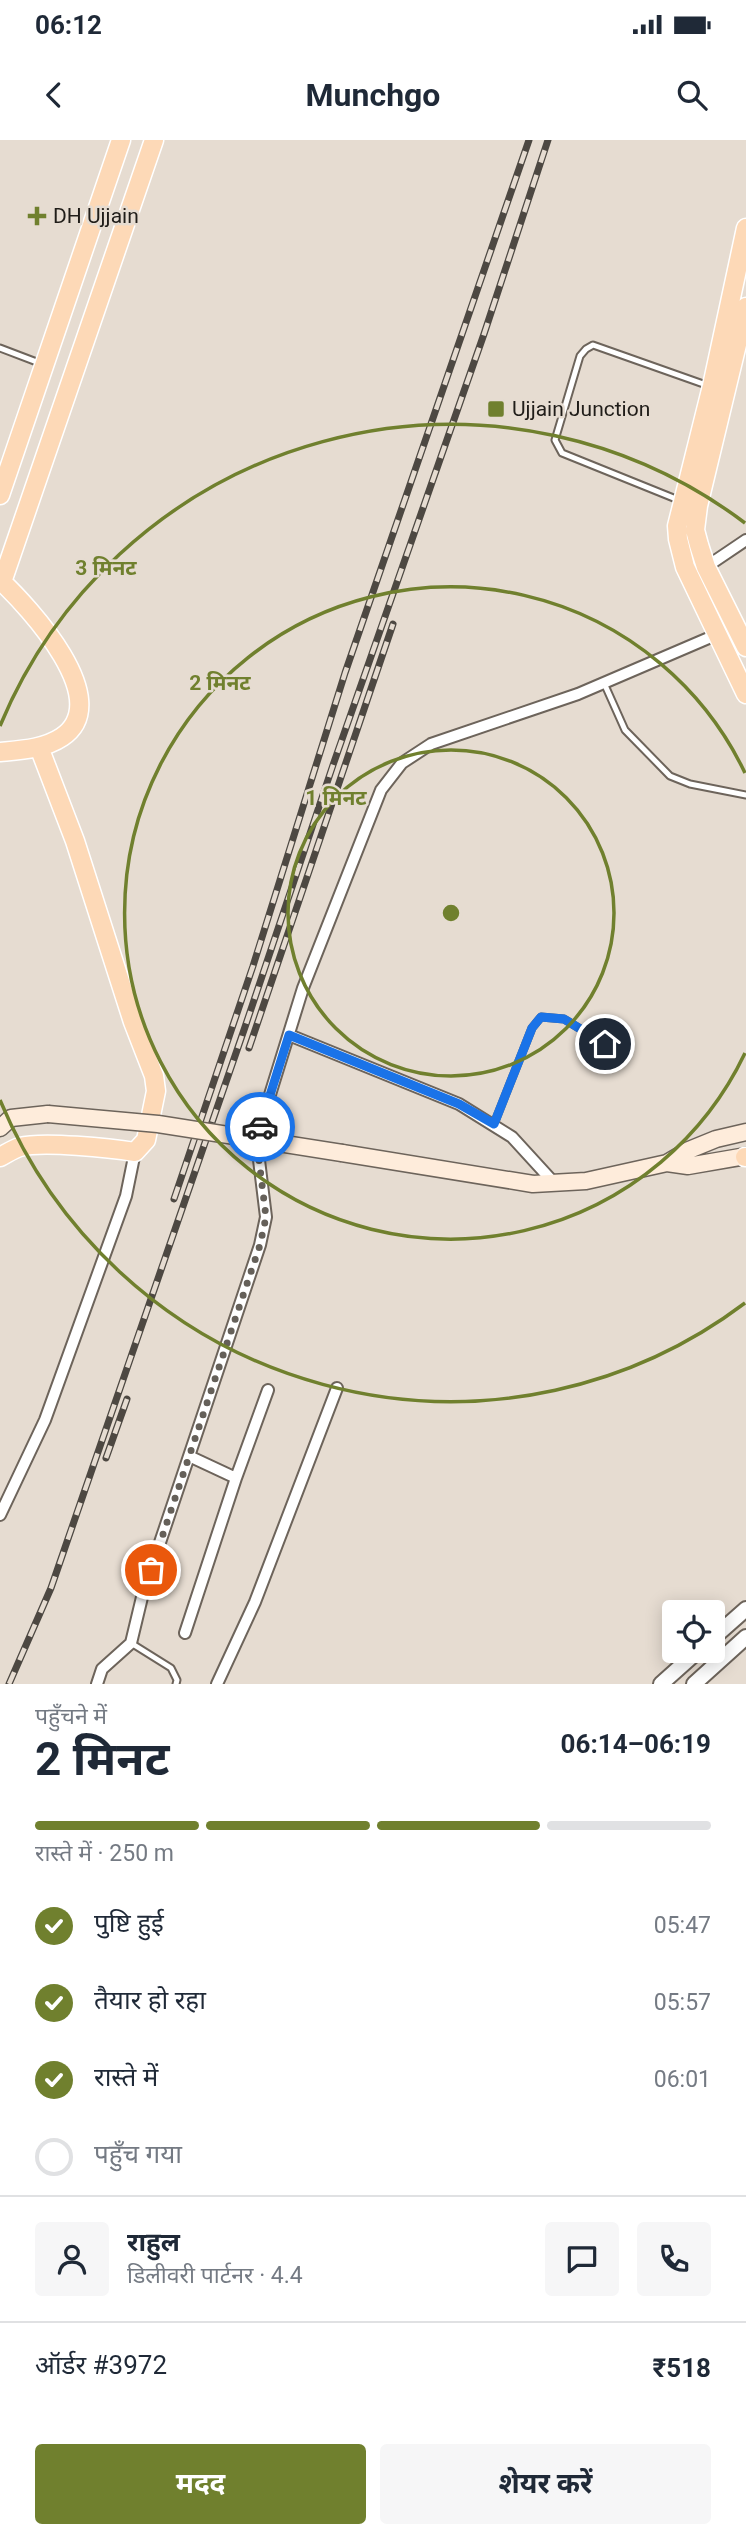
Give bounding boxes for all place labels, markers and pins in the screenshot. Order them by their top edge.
place label: DH Ujjain [53,204,139,228]
marker: DH Ujjain [27,206,47,226]
place label: Ujjain Junction [512,397,650,421]
marker: Ujjain Junction [486,399,506,419]
centre of rings [439,901,463,925]
pin [575,1014,635,1074]
pin [121,1540,181,1600]

